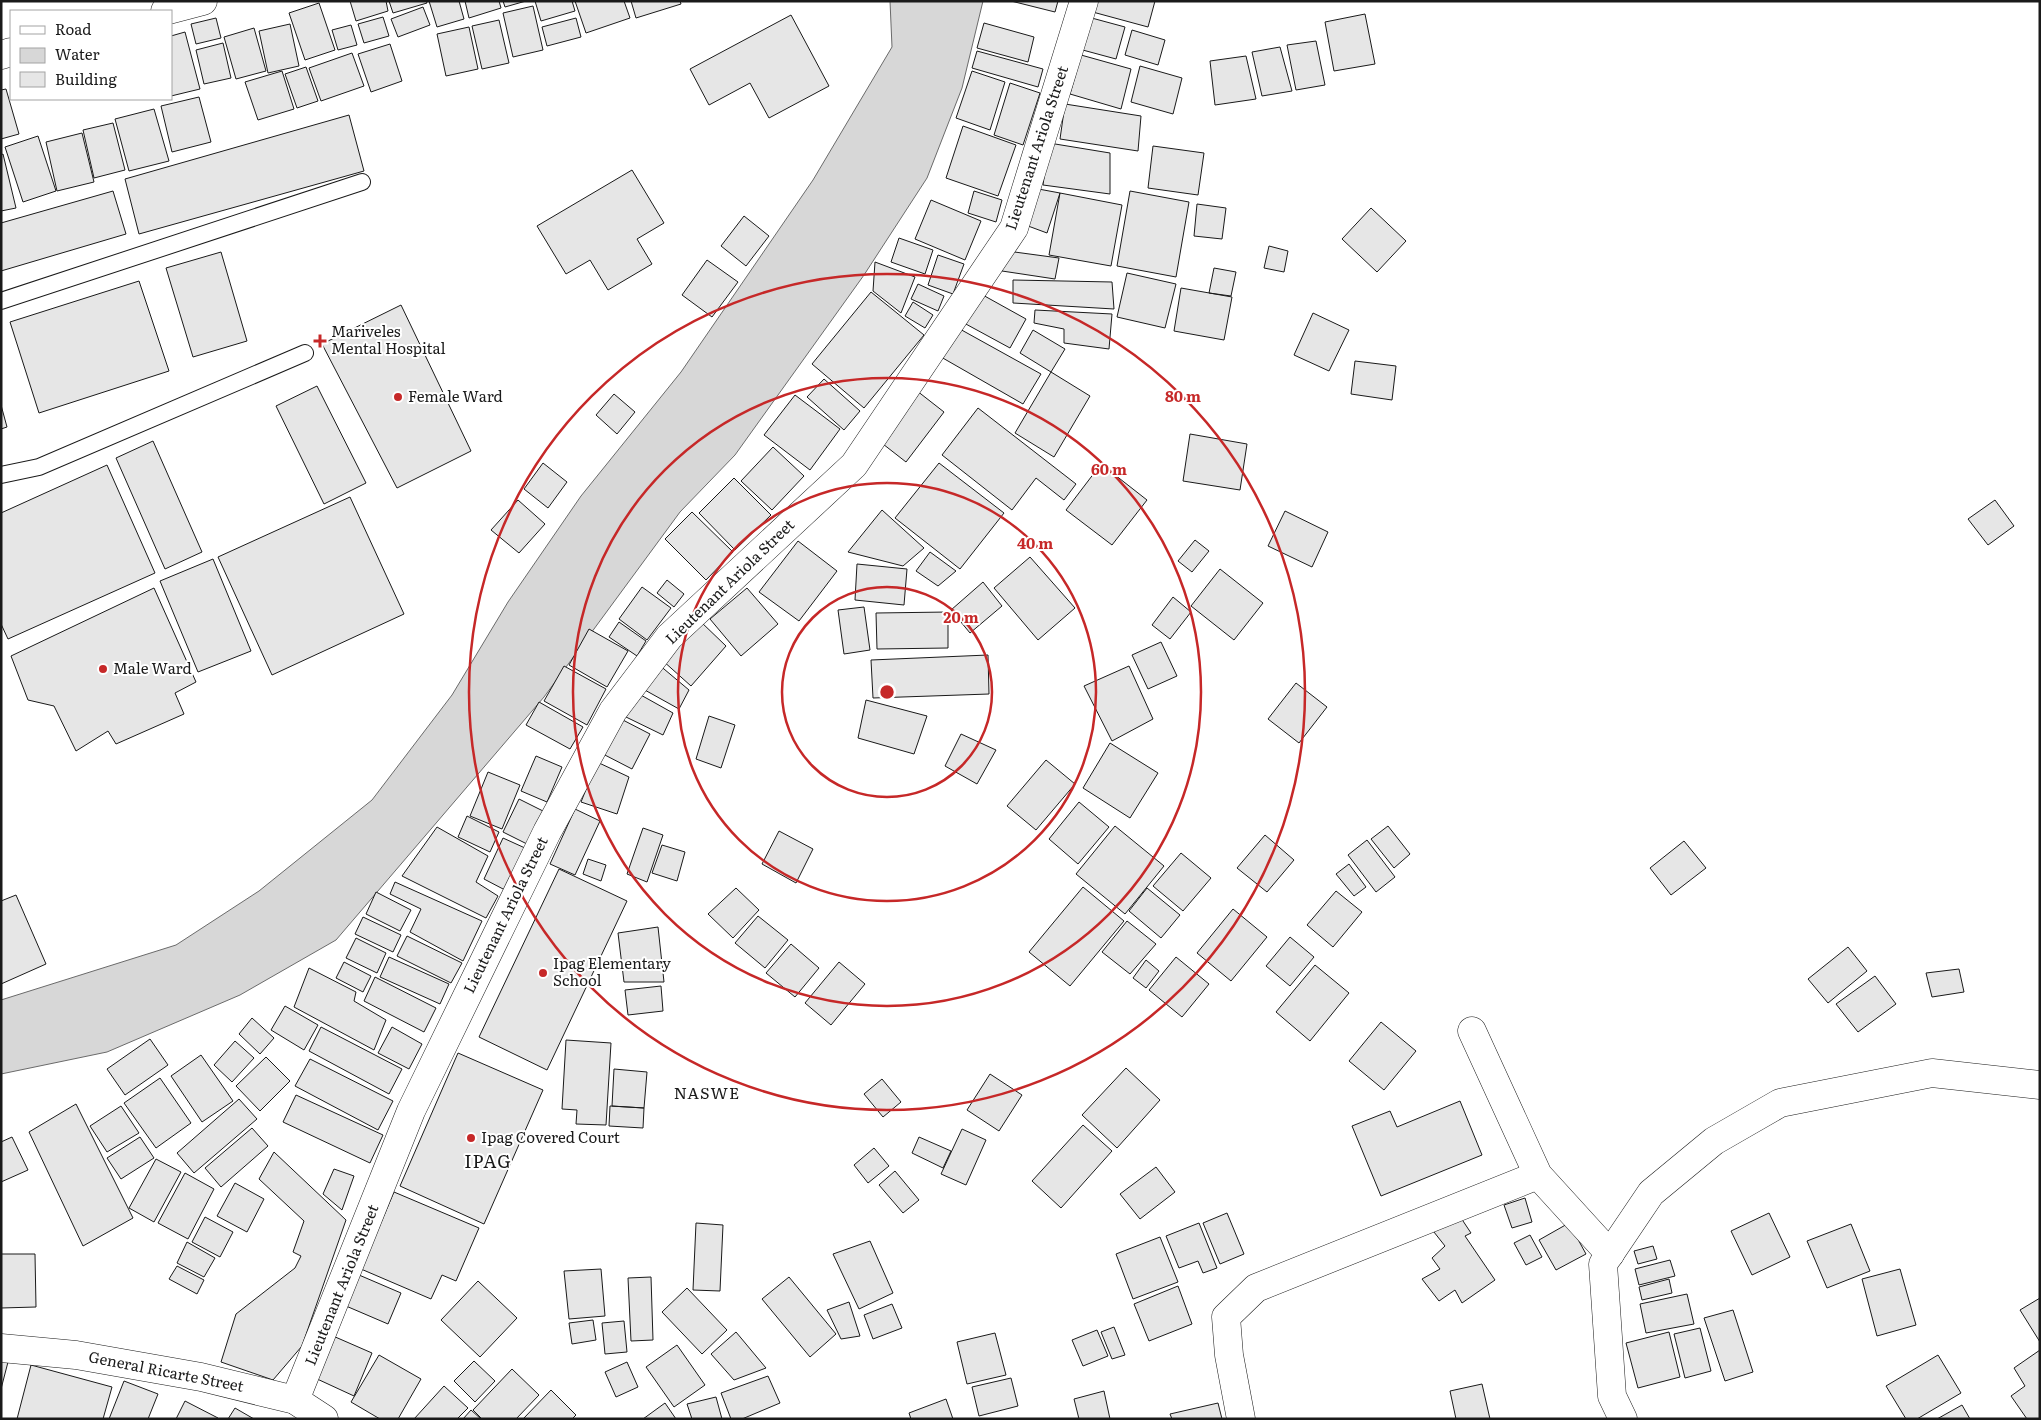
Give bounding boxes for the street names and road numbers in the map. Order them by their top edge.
street label: Lieutenant Ariola Street [998,62,1073,233]
street label: Lieutenant Ariola Street [659,513,799,649]
street label: Lieutenant Ariola Street [457,832,553,997]
street label: Lieutenant Ariola Street [298,1200,383,1368]
street label: General Ricarte Street [87,1344,246,1397]

